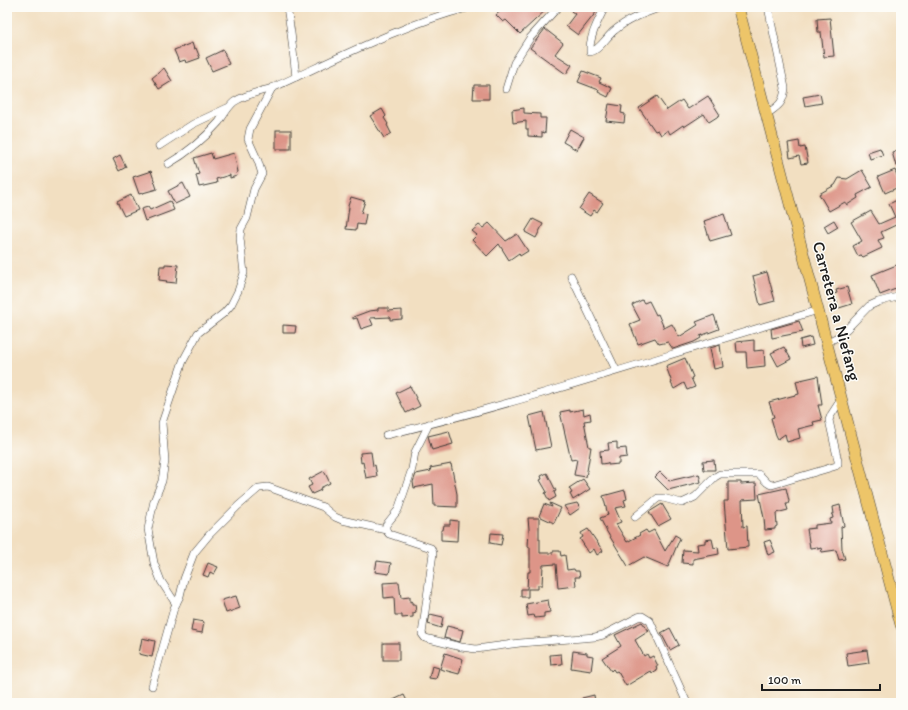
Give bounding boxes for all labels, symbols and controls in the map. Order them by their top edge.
street label: Carretera a Niefang [809,239,865,383]
scale bar [762,666,880,692]
text: 100 m [768,673,801,687]

